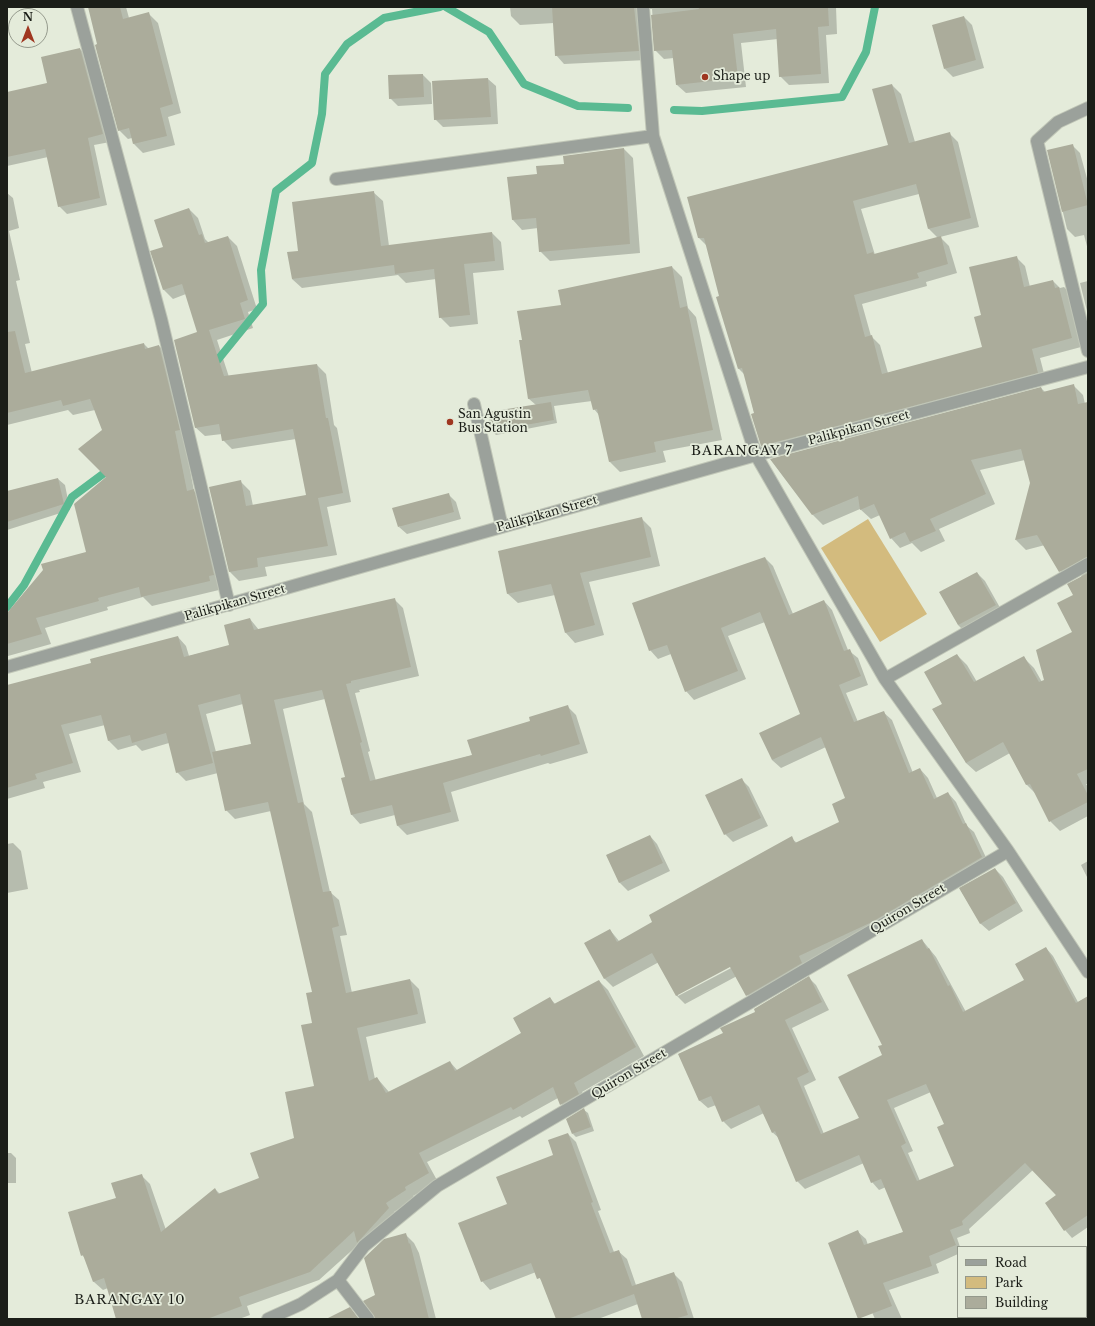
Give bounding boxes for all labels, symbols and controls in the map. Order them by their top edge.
north arrow [8,8,48,48]
text: N [23,10,33,24]
place label: Shape up [713,70,770,84]
marker: Shape up [700,72,710,82]
place label: San Agustin Bus Station [458,408,531,436]
street label: Palikpikan Street [807,408,911,448]
marker: San Agustin Bus Station [445,417,455,427]
district label: BARANGAY 7 [691,443,793,459]
street label: Palikpikan Street [495,493,599,535]
street label: Palikpikan Street [183,582,287,624]
street label: Quiron Street [868,881,948,937]
street label: Quiron Street [589,1046,669,1102]
legend [957,1246,1087,1318]
text: Road [995,1255,1027,1270]
text: Park [995,1275,1023,1290]
district label: BARANGAY 10 [74,1292,186,1308]
text: Building [995,1295,1048,1310]

